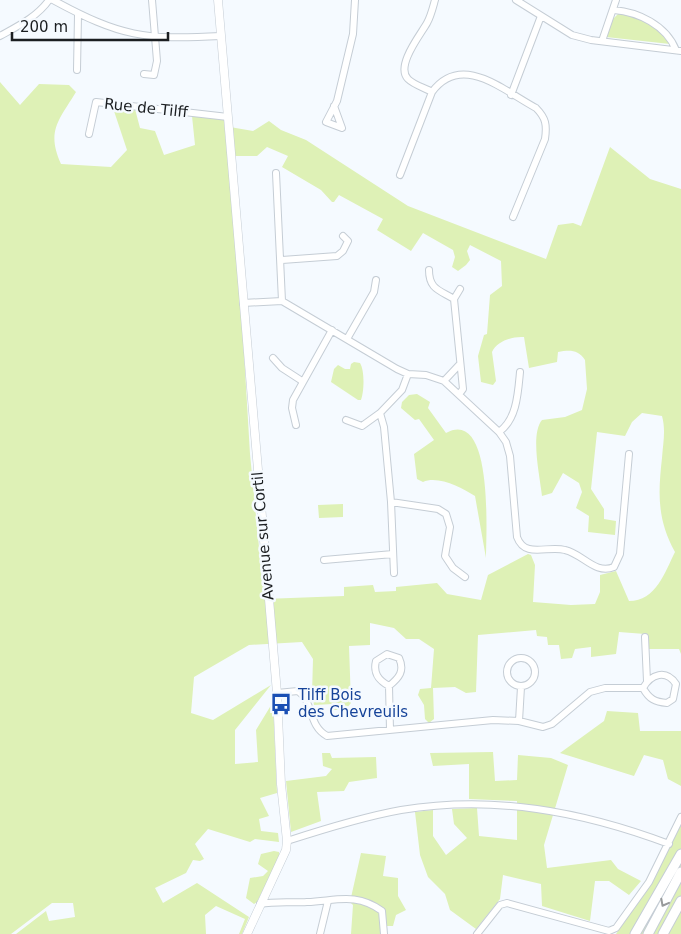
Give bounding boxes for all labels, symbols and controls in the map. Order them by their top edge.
scale bar [12,10,169,42]
text: 200 m [20,18,68,36]
street label: Rue de Tilff [103,95,189,121]
street label: Avenue sur Cortil [248,471,278,601]
place label: Tilff Bois des Chevreuils [297,686,408,721]
bus stop icon: Tilff Bois des Chevreuils [268,691,294,717]
one-way arrow [660,898,670,907]

